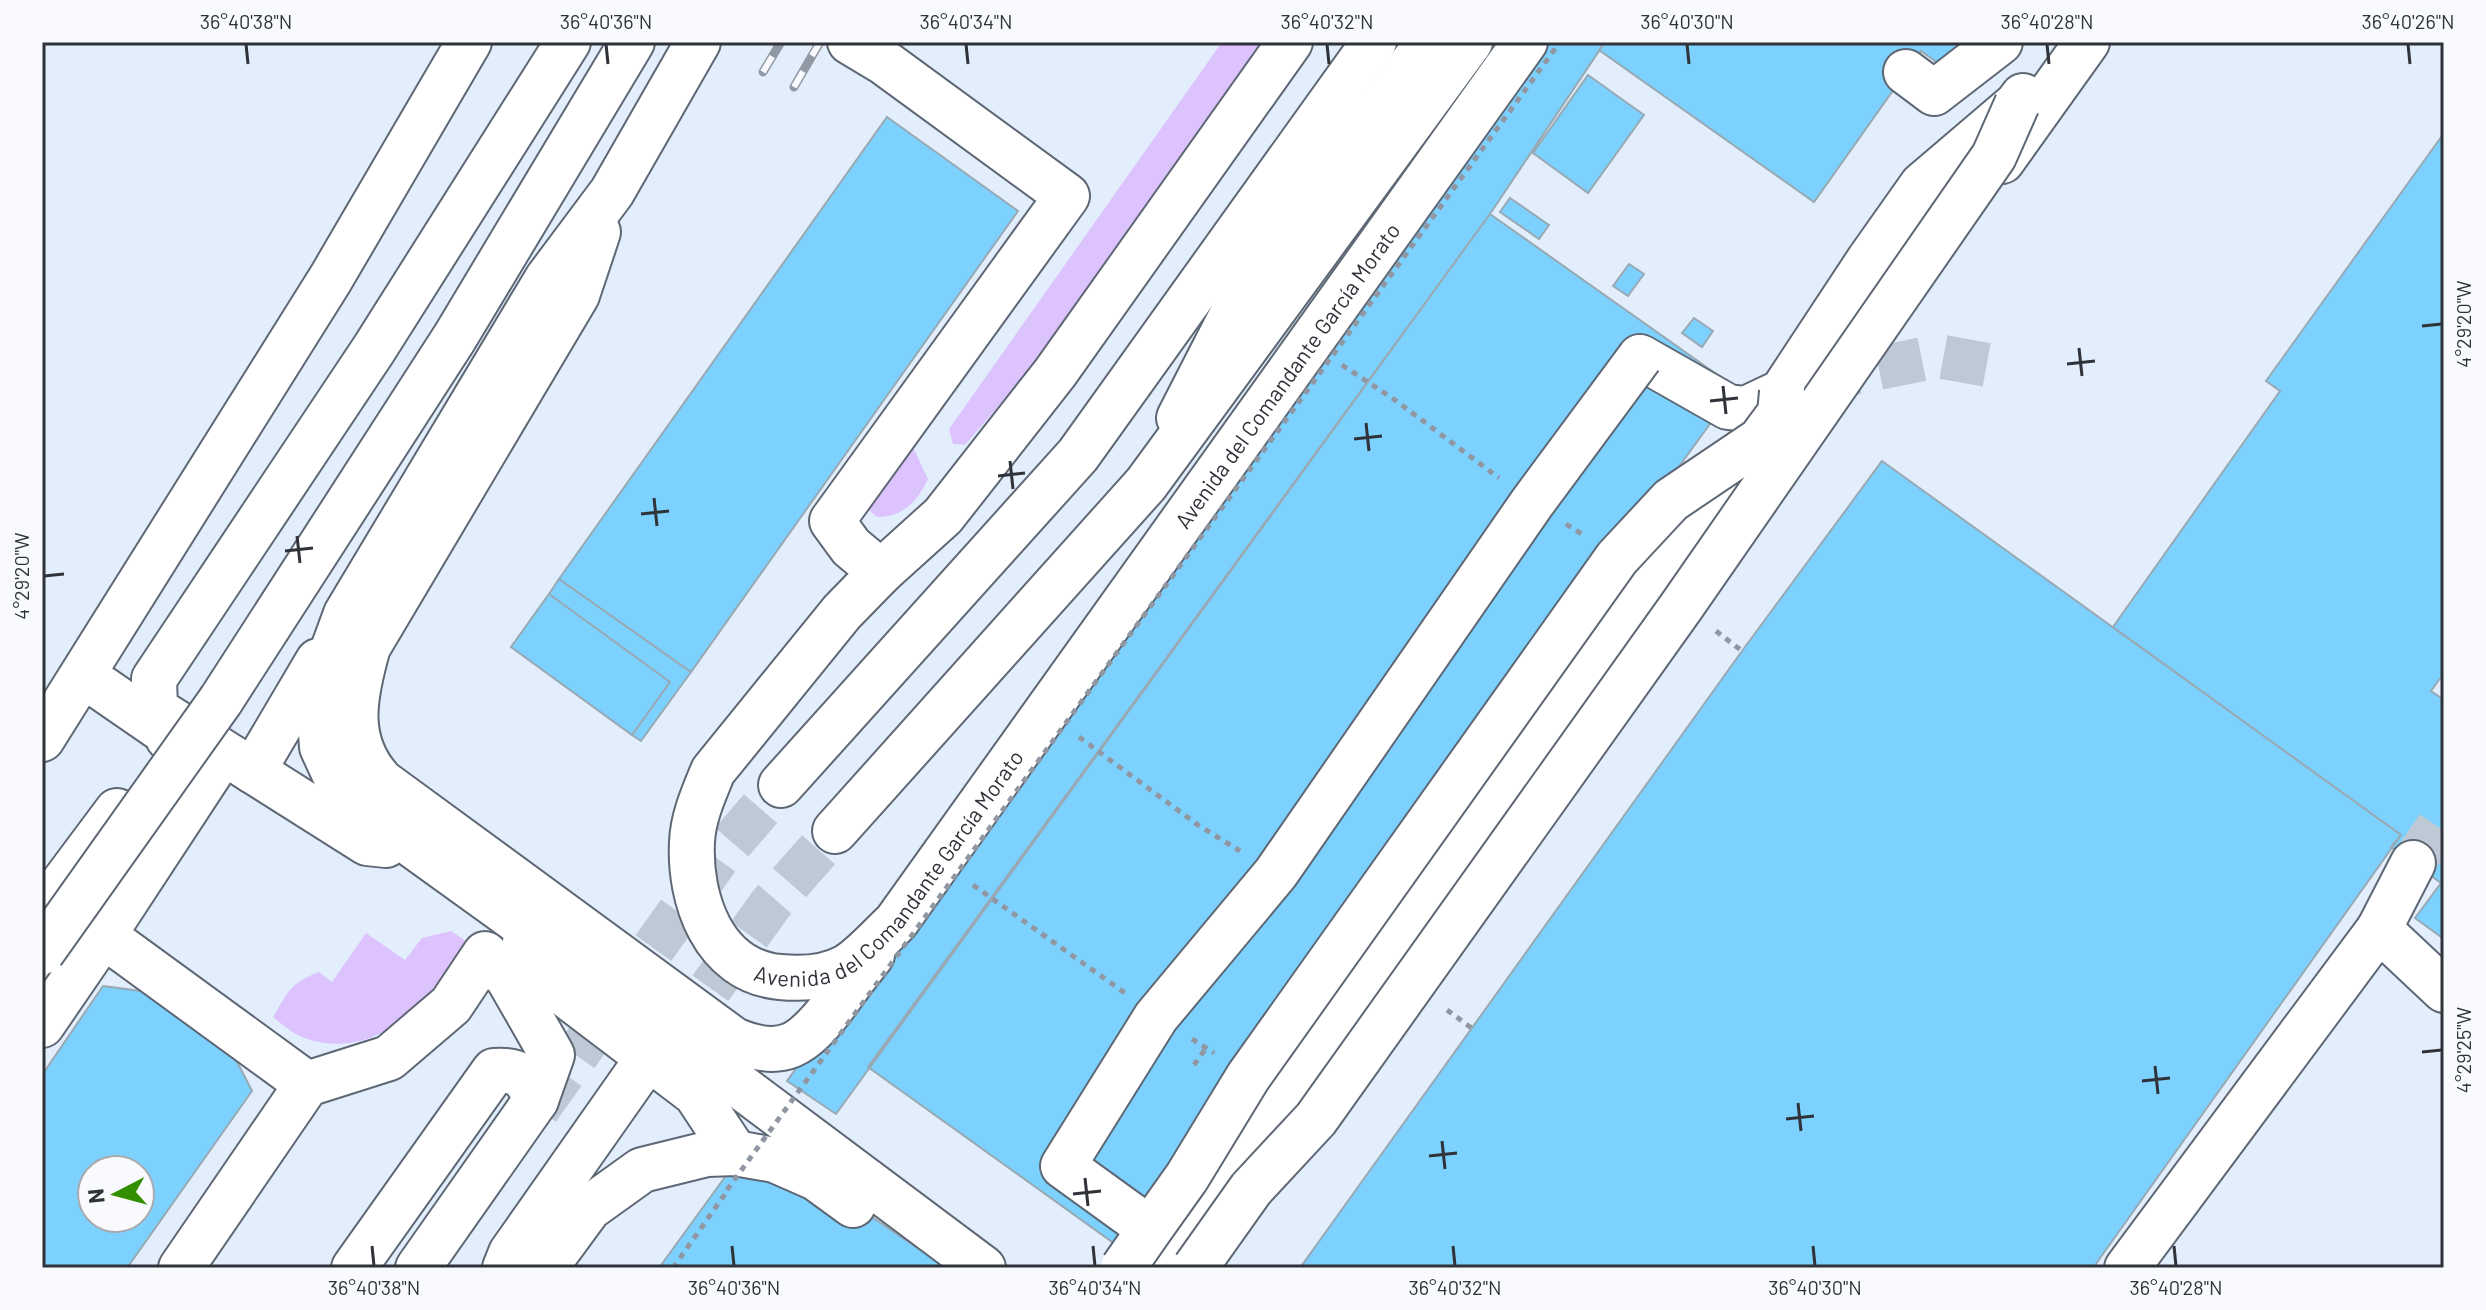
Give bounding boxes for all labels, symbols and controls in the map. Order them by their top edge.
text: 36°40'38"N [200,9,292,33]
text: 36°40'36"N [560,9,652,33]
text: 36°40'34"N [920,9,1012,33]
text: 36°40'32"N [1281,9,1373,33]
text: 36°40'30"N [1640,9,1734,33]
text: 36°40'28"N [2000,9,2094,33]
text: 36°40'26"N [2362,9,2454,33]
street label: Avenida del Comandante García Morato [1169,217,1405,533]
text: 4°29'20"W [2451,280,2475,368]
text: 4°29'20"W [9,532,33,620]
street label: Avenida del Comandante García Morato [751,745,1028,991]
text: 4°29'25"W [2451,1006,2475,1093]
north arrow [76,1154,156,1234]
text: N [81,1188,109,1205]
text: 36°40'38"N [328,1275,420,1299]
text: 36°40'36"N [688,1275,780,1299]
text: 36°40'34"N [1049,1275,1141,1299]
text: 36°40'32"N [1409,1275,1501,1299]
text: 36°40'30"N [1768,1275,1862,1299]
text: 36°40'28"N [2129,1275,2223,1299]

